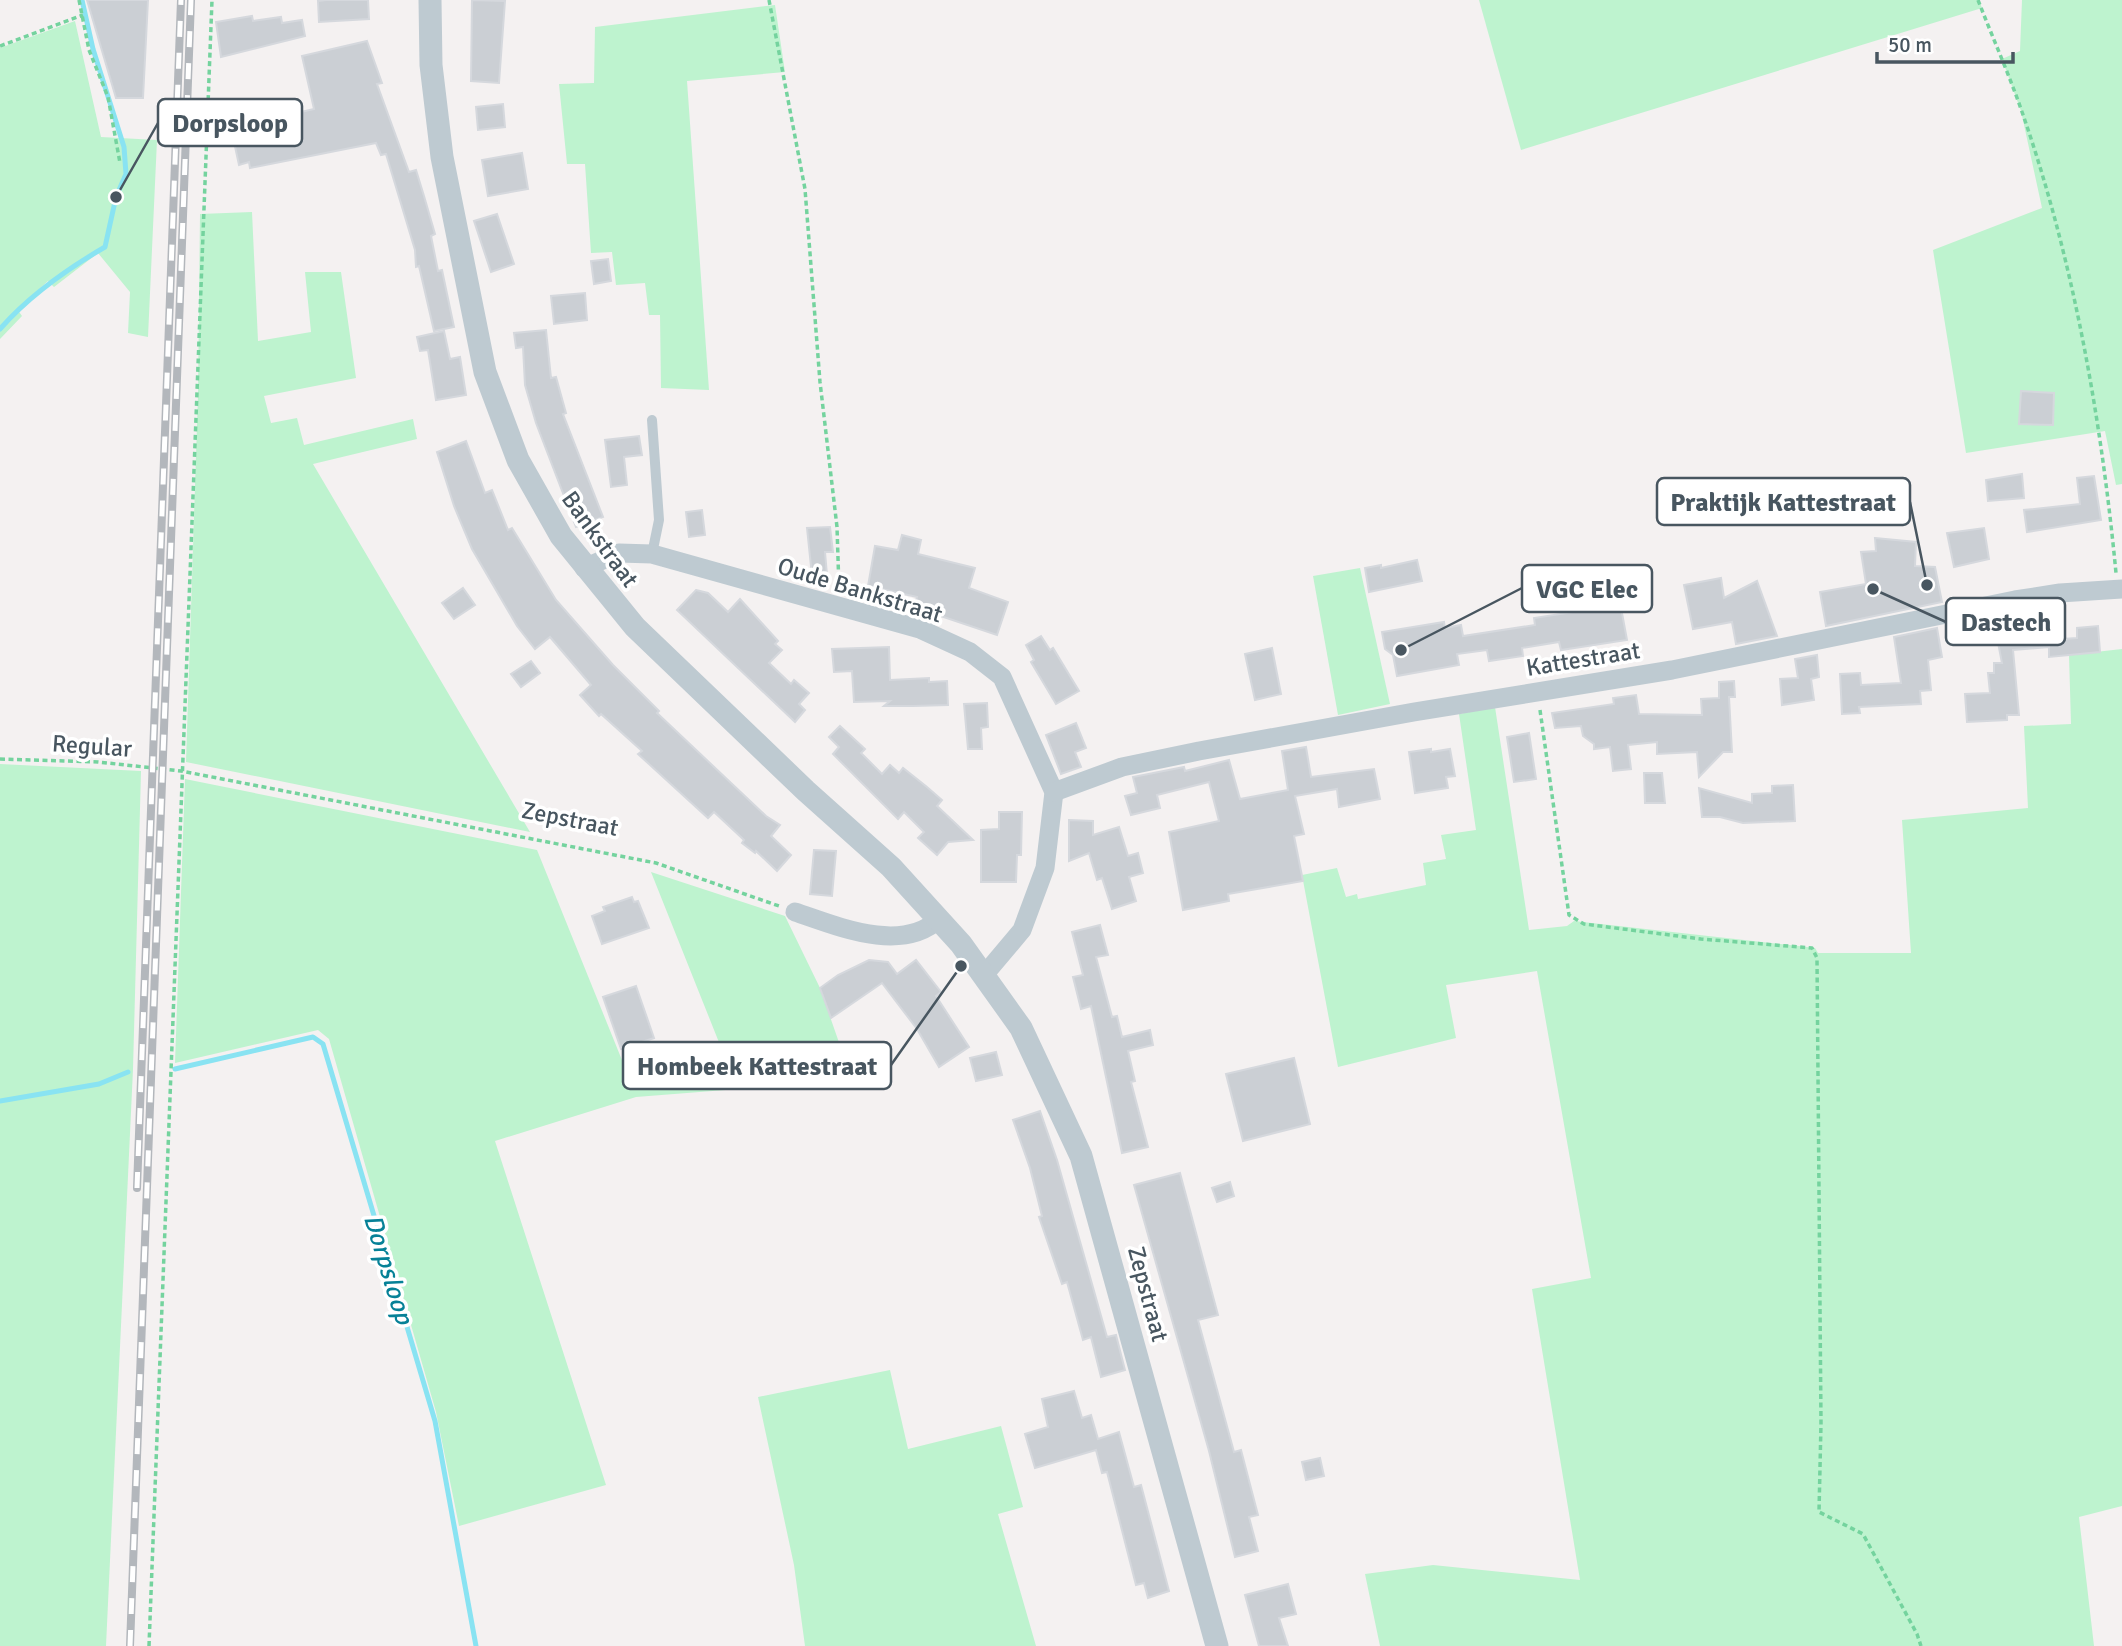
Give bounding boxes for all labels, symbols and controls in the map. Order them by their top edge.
scale bar [1877,21,2014,65]
text: 50 m [1888,32,1932,58]
callout: Dorpsloop [158,99,302,146]
text: Dorpsloop [172,108,288,140]
callout: Praktijk Kattestraat [1657,478,1910,525]
street label: Bankstraat [555,485,645,593]
text: Praktijk Kattestraat [1670,487,1896,519]
street label: Oude Bankstraat [774,551,946,629]
callout: VGC Elec [1522,565,1652,612]
text: VGC Elec [1536,574,1638,606]
callout: Dastech [1946,598,2065,645]
text: Dastech [1961,607,2051,639]
street label: Kattestraat [1524,635,1642,683]
street label: Regular [51,728,133,764]
street label: Zepstraat [519,795,621,843]
callout: Hombeek Kattestraat [623,1042,891,1089]
text: Hombeek Kattestraat [637,1051,878,1083]
water label: Dorpsloop [356,1210,420,1329]
street label: Zepstraat [1121,1243,1175,1345]

